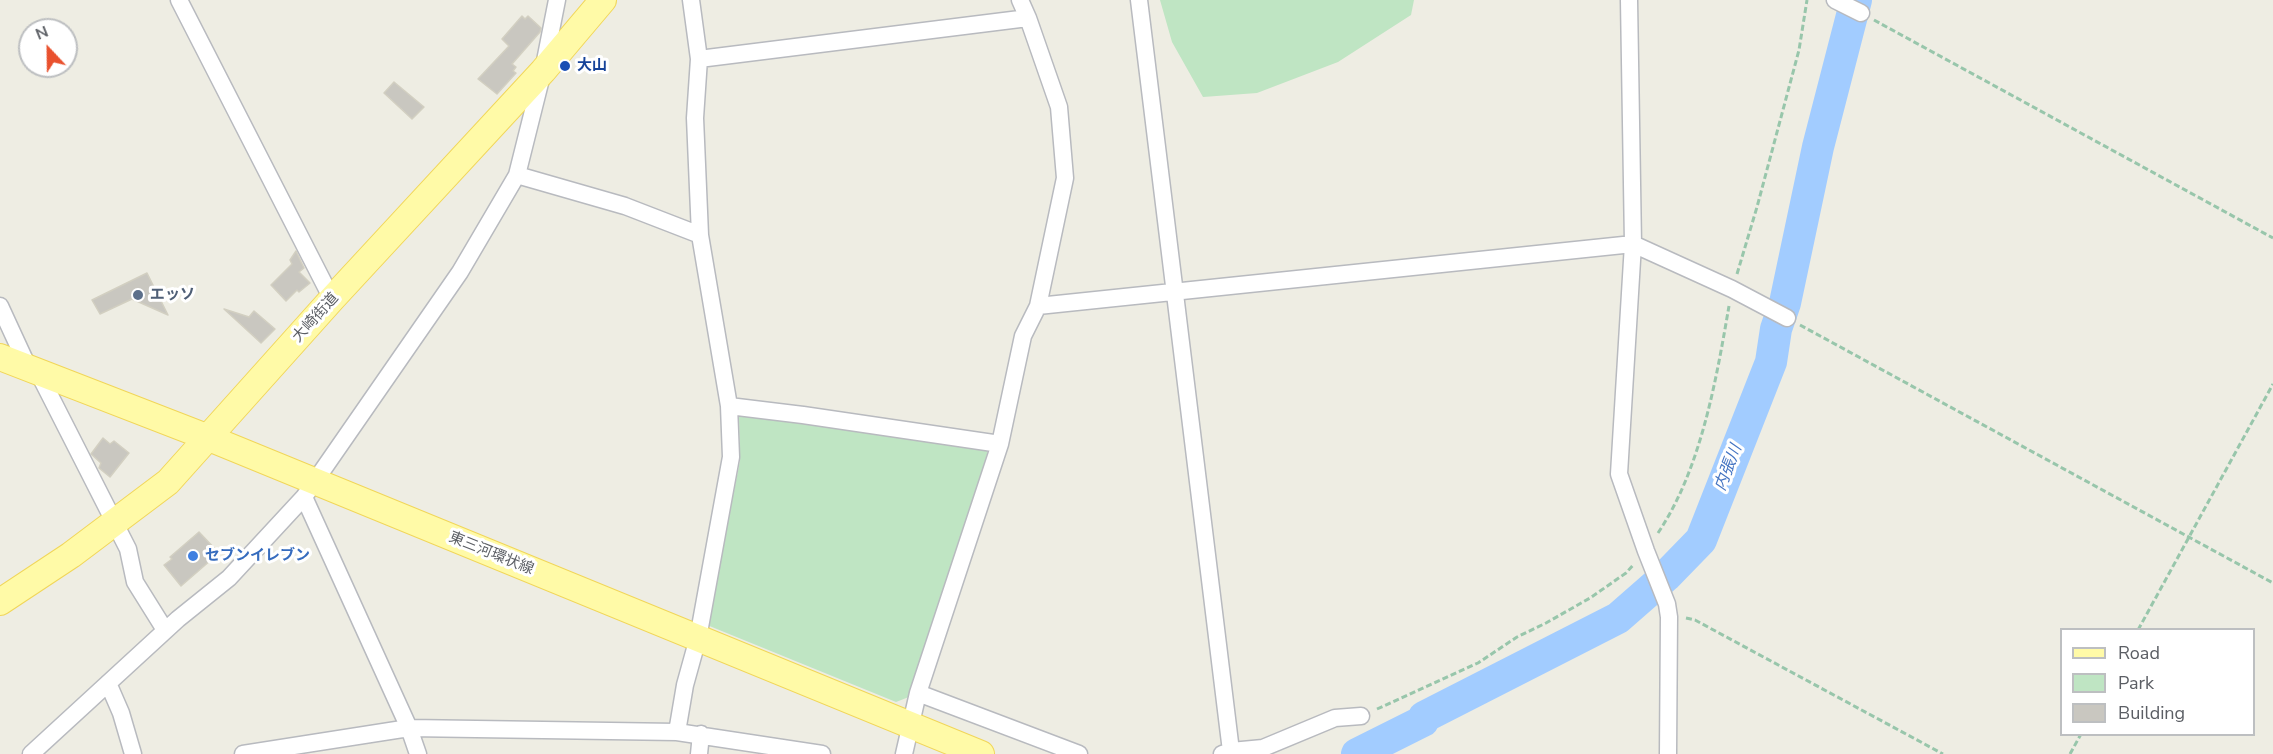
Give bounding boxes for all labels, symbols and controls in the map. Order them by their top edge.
north arrow [18,18,78,78]
text: N [32,21,52,46]
place label: 大山 [577,57,607,75]
marker: 大山 [558,59,572,73]
place label: エッソ [150,286,195,304]
marker: エッソ [131,288,145,302]
street label: 大崎街道 [289,290,343,346]
water label: 内張川 [1711,442,1747,494]
street label: 東三河環状線 [446,529,536,579]
place label: セブンイレブン [205,547,310,565]
marker: セブンイレブン [186,549,200,563]
legend [2060,628,2255,736]
text: Road [2118,641,2160,665]
text: Park [2118,671,2154,695]
text: Building [2118,701,2185,725]

